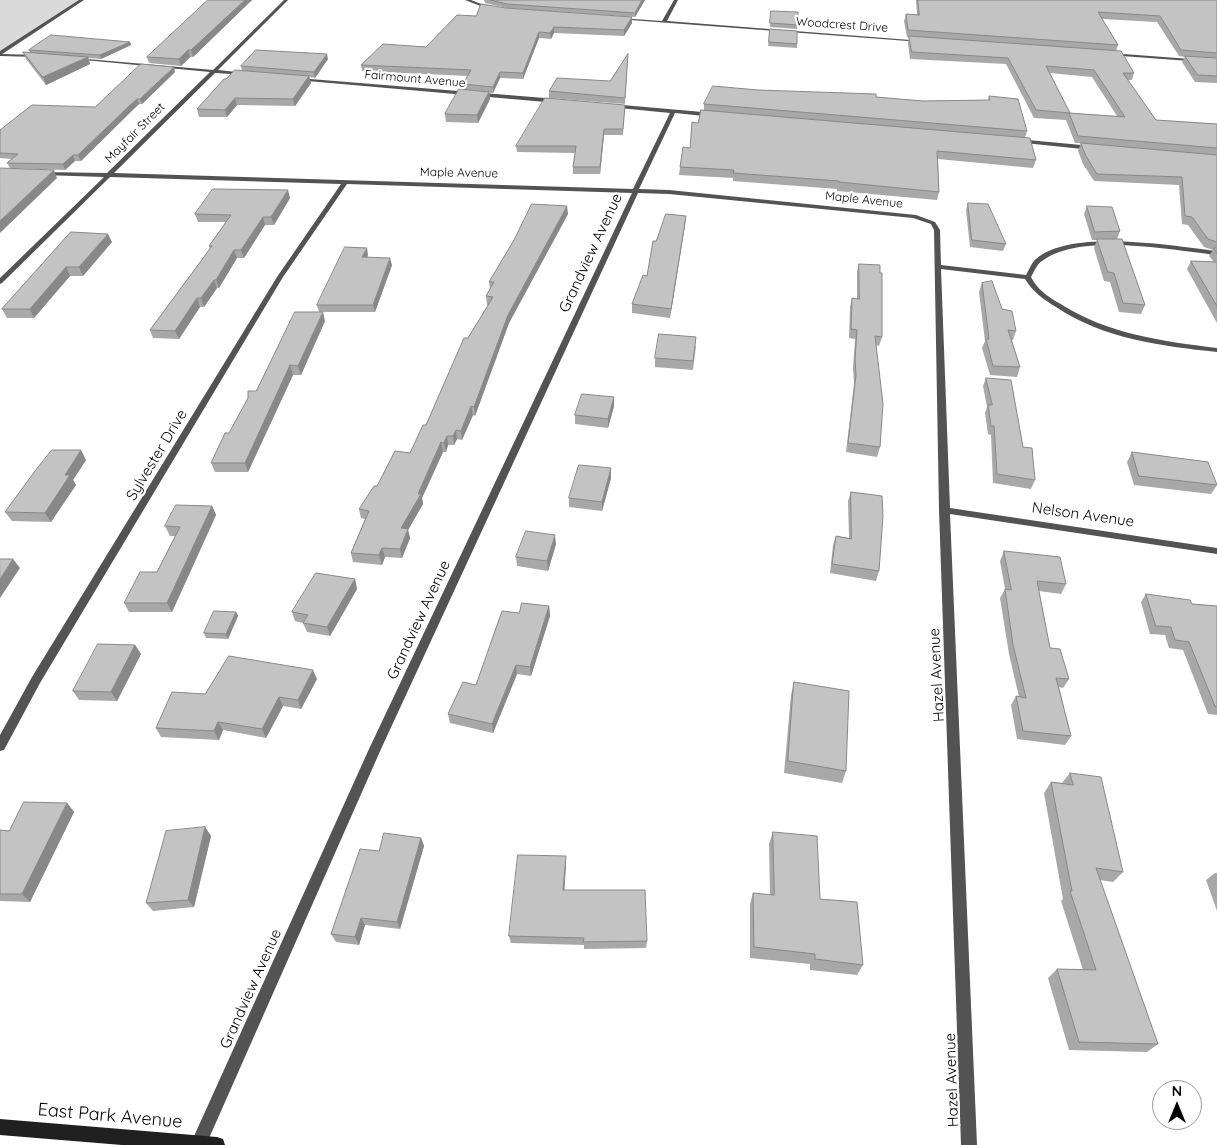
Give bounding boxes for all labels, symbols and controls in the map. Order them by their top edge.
street label: Woodcrest Drive [795,15,889,35]
street label: Fairmount Avenue [364,67,466,91]
street label: Mayfair Street [102,100,168,166]
street label: Maple Avenue [420,165,498,181]
street label: Maple Avenue [824,189,904,211]
street label: Grandview Avenue [556,191,626,315]
street label: Sylvester Drive [123,406,191,504]
street label: Nelson Avenue [1031,499,1135,531]
street label: Grandview Avenue [384,558,454,682]
street label: Hazel Avenue [926,627,948,723]
street label: Grandview Avenue [217,926,285,1052]
street label: Hazel Avenue [941,1033,963,1127]
north arrow [1152,1080,1202,1130]
text: N [1172,1082,1182,1100]
street label: East Park Avenue [37,1099,183,1133]

